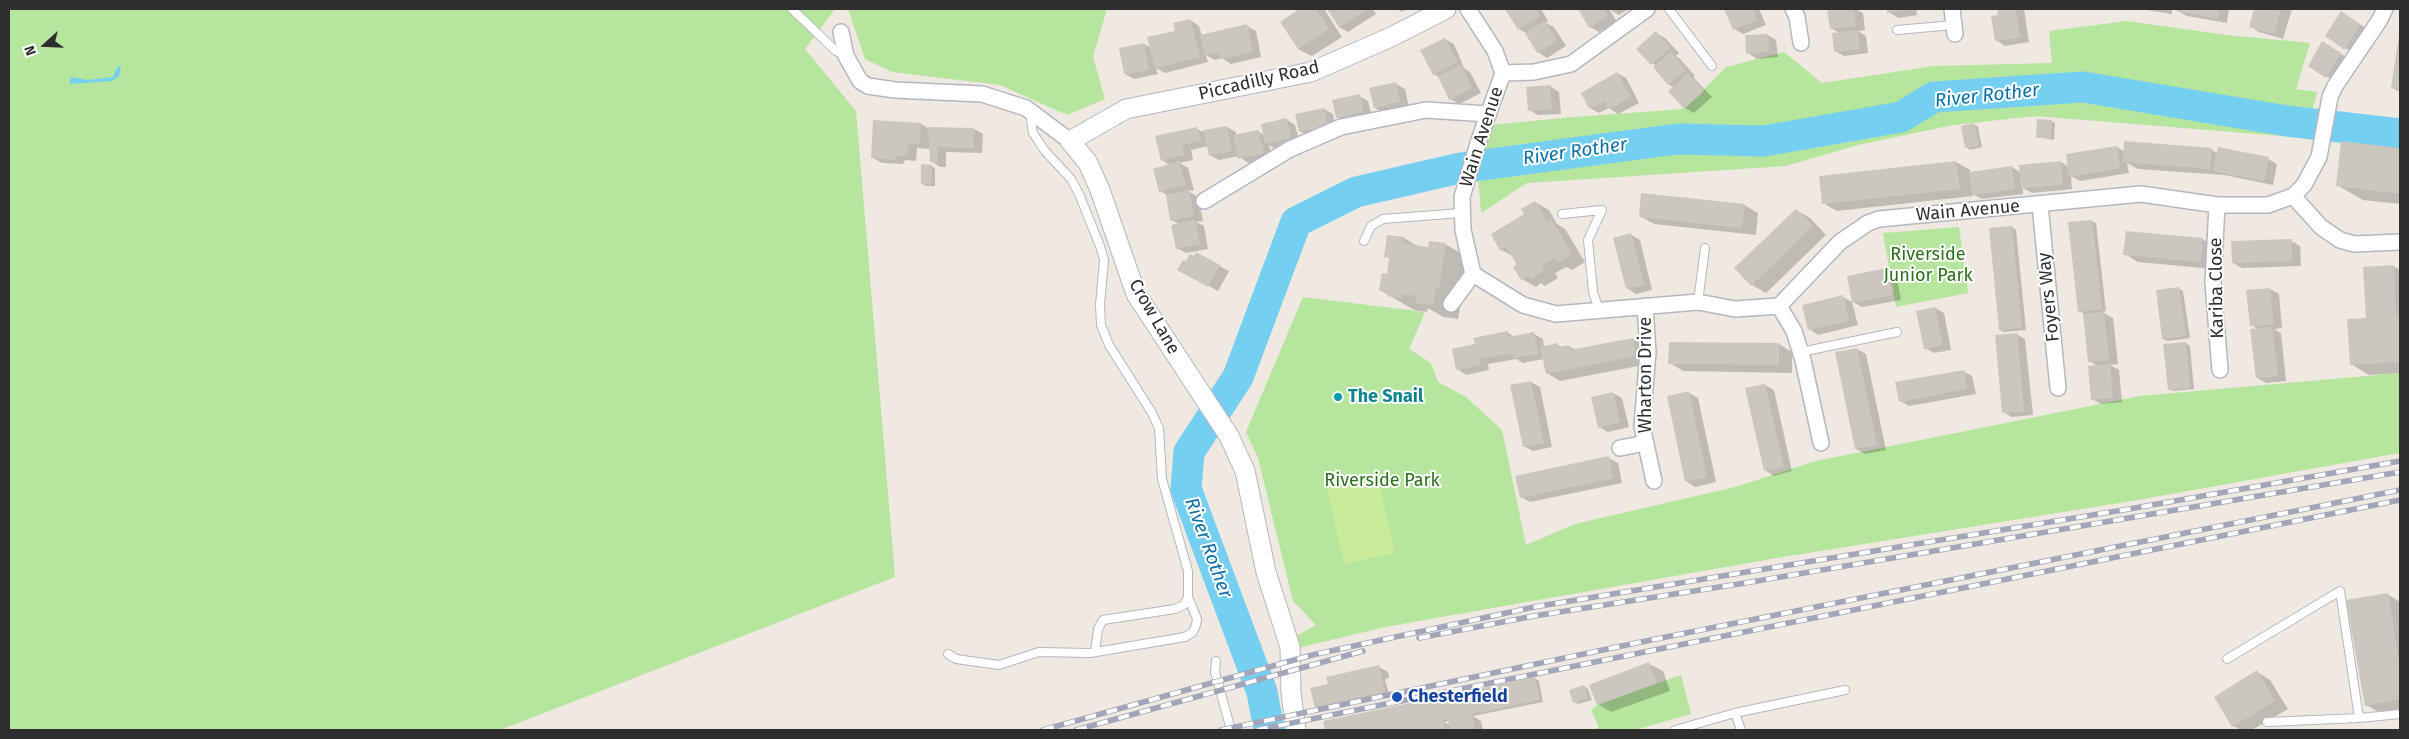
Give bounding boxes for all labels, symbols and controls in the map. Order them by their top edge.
north arrow [20,20,70,70]
text: N [21,43,40,58]
street label: Piccadilly Road [1196,57,1322,105]
water label: River Rother [1934,79,2040,113]
street label: Wain Avenue [1456,84,1508,190]
water label: River Rother [1522,133,1628,171]
street label: Wain Avenue [1915,196,2021,226]
street label: Kariba Close [2205,237,2229,339]
park label: Riverside Junior Park [1883,244,1973,286]
street label: Foyers Way [2034,251,2064,343]
street label: Crow Lane [1124,276,1184,358]
street label: Wharton Drive [1635,317,1657,433]
place label: The Snail [1348,386,1423,408]
marker: The Snail [1332,391,1344,403]
park label: Riverside Park [1324,470,1440,492]
water label: River Rother [1179,495,1237,601]
place label: Chesterfield [1408,686,1508,708]
marker: Chesterfield [1390,690,1404,704]

